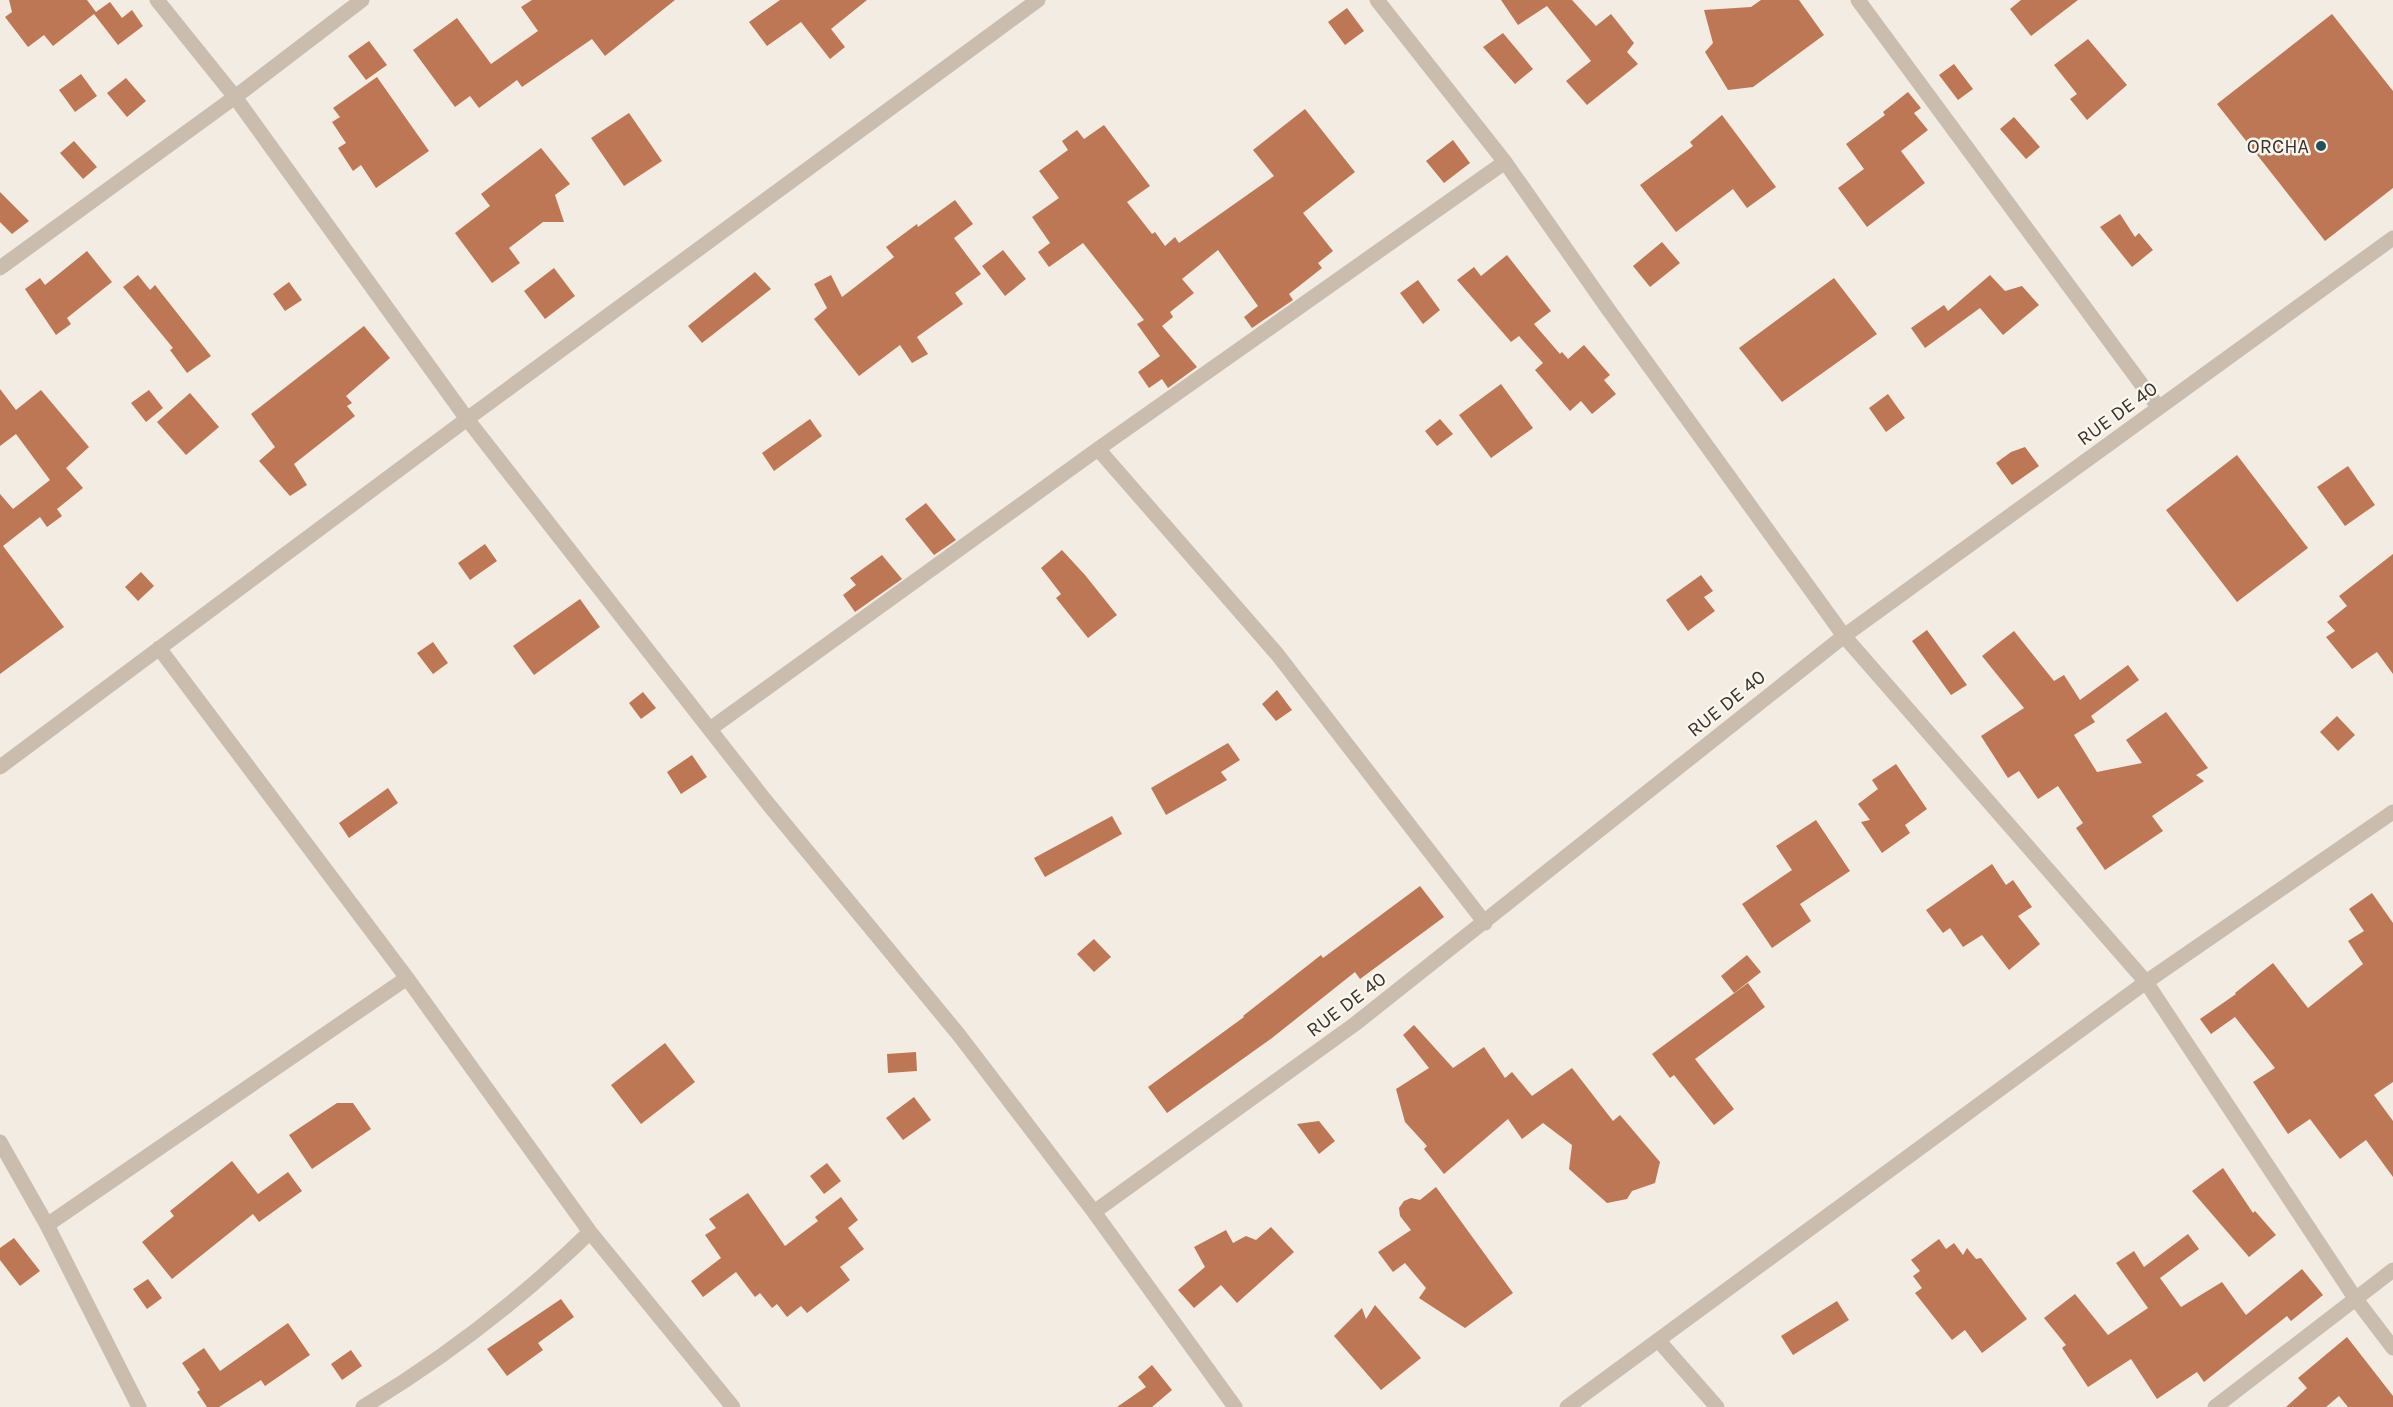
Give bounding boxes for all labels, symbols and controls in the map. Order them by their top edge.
place label: ORCHA [2247,135,2309,158]
marker: ORCHA [2314,139,2328,153]
street label: RUE DE 40 [2073,377,2162,450]
street label: RUE DE 40 [1683,665,1770,742]
street label: RUE DE 40 [1302,967,1391,1042]

